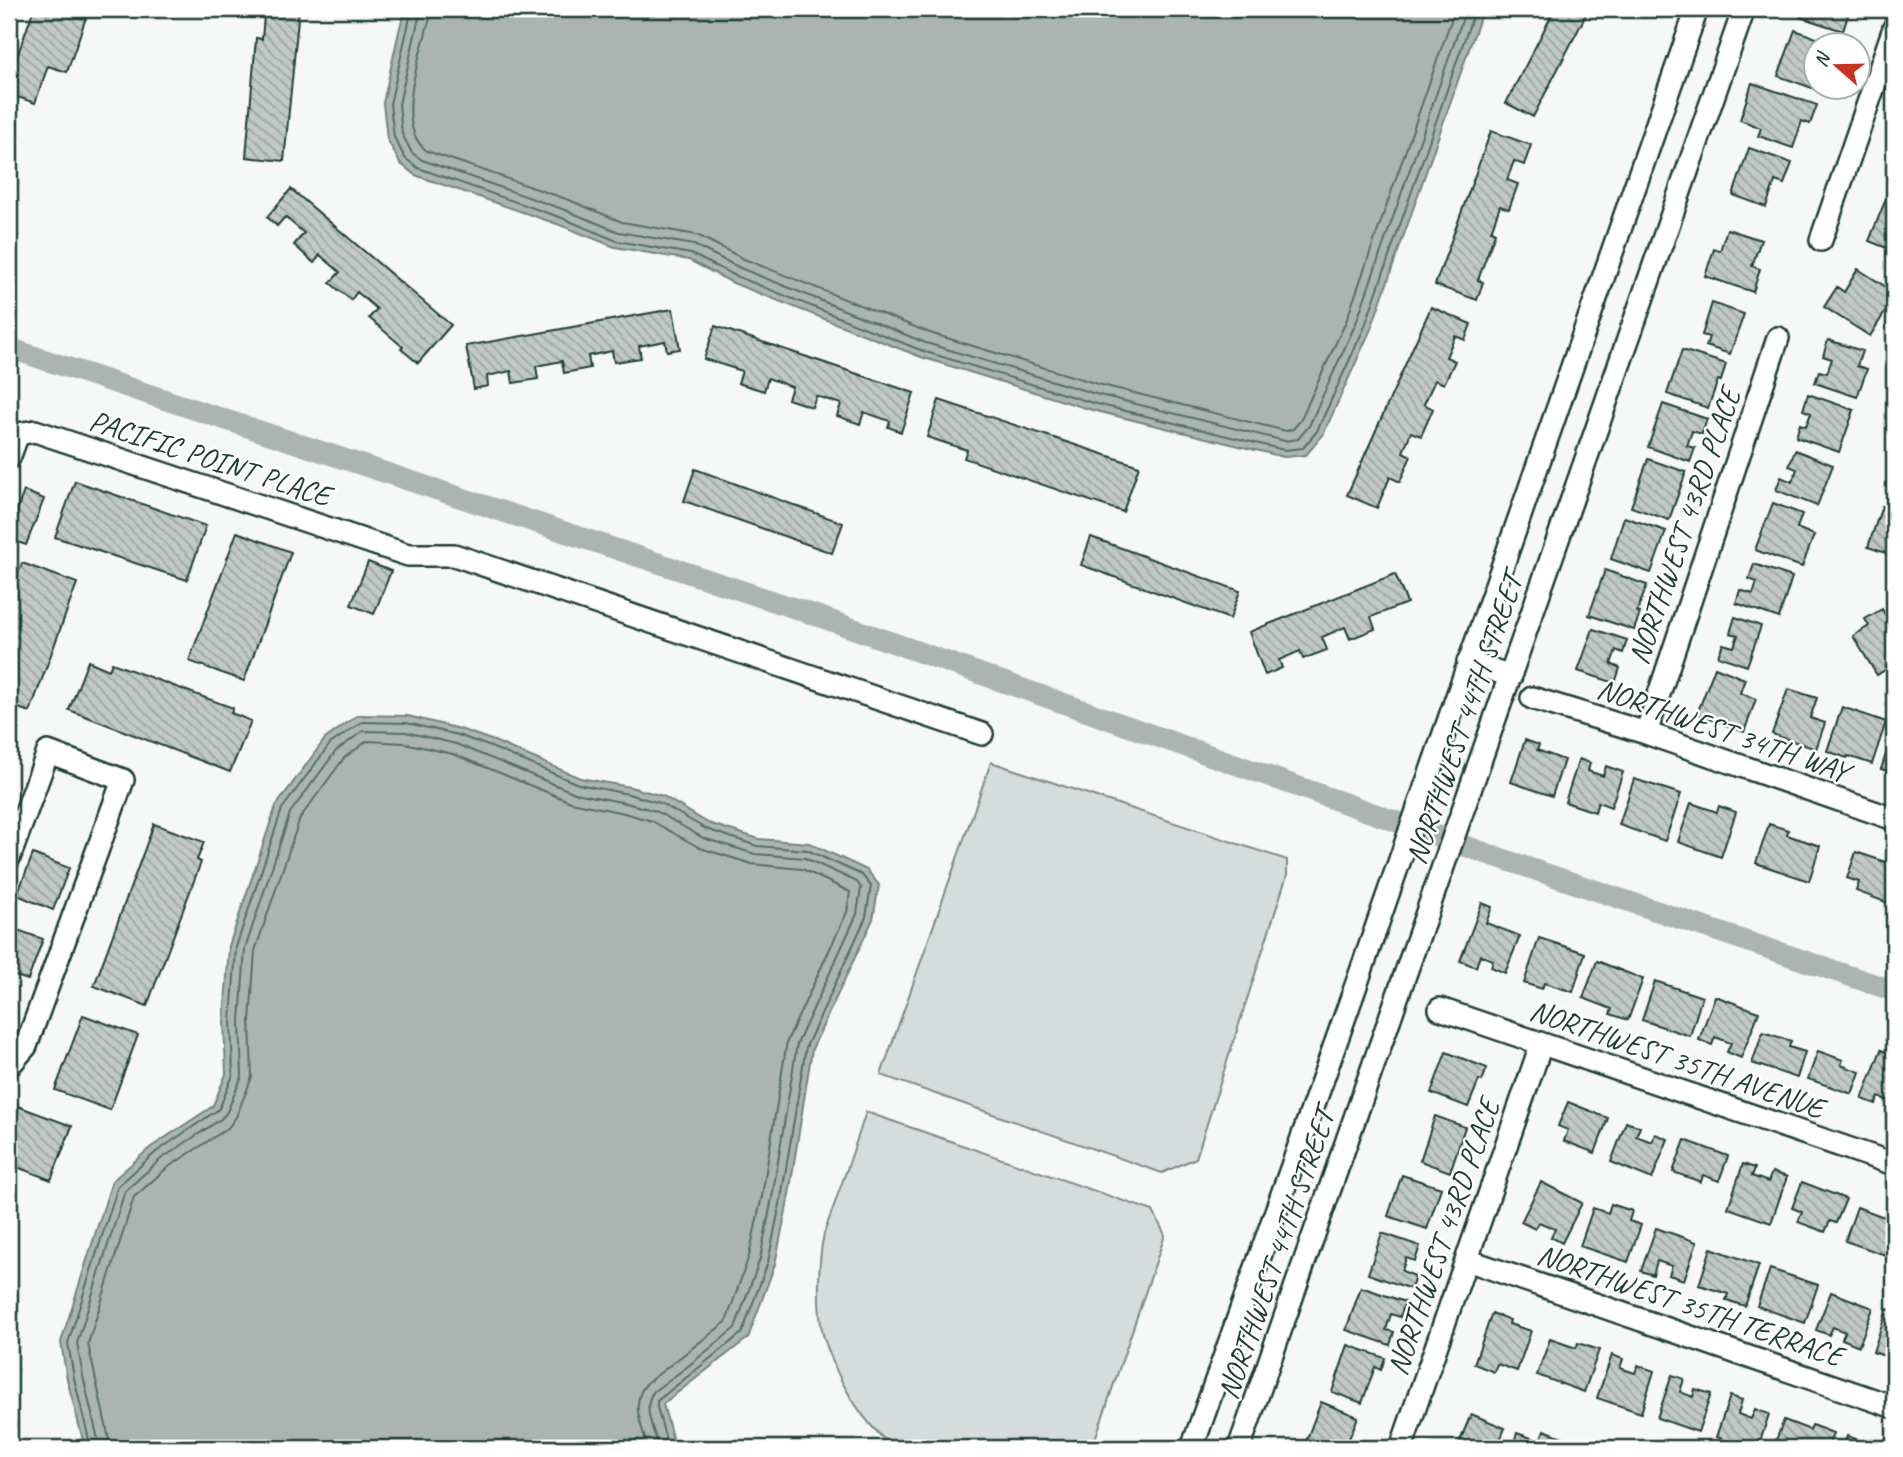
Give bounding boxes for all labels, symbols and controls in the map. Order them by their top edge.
north arrow [1801,32,1871,102]
text: N [1809,48,1836,70]
street label: NORTHWEST 43RD PLACE [1619,380,1750,669]
street label: PACIFIC POINT PLACE [85,401,339,516]
street label: NORTHWEST 44TH STREET [1397,562,1534,869]
street label: NORTHWEST 34TH WAY [1592,669,1859,793]
street label: NORTHWEST 35TH AVENUE [1525,991,1833,1128]
street label: NORTHWEST 43RD PLACE [1378,1091,1509,1380]
street label: NORTHWEST 44TH STREET [1209,1097,1346,1404]
street label: NORTHWEST 35TH TERRACE [1532,1235,1851,1376]

